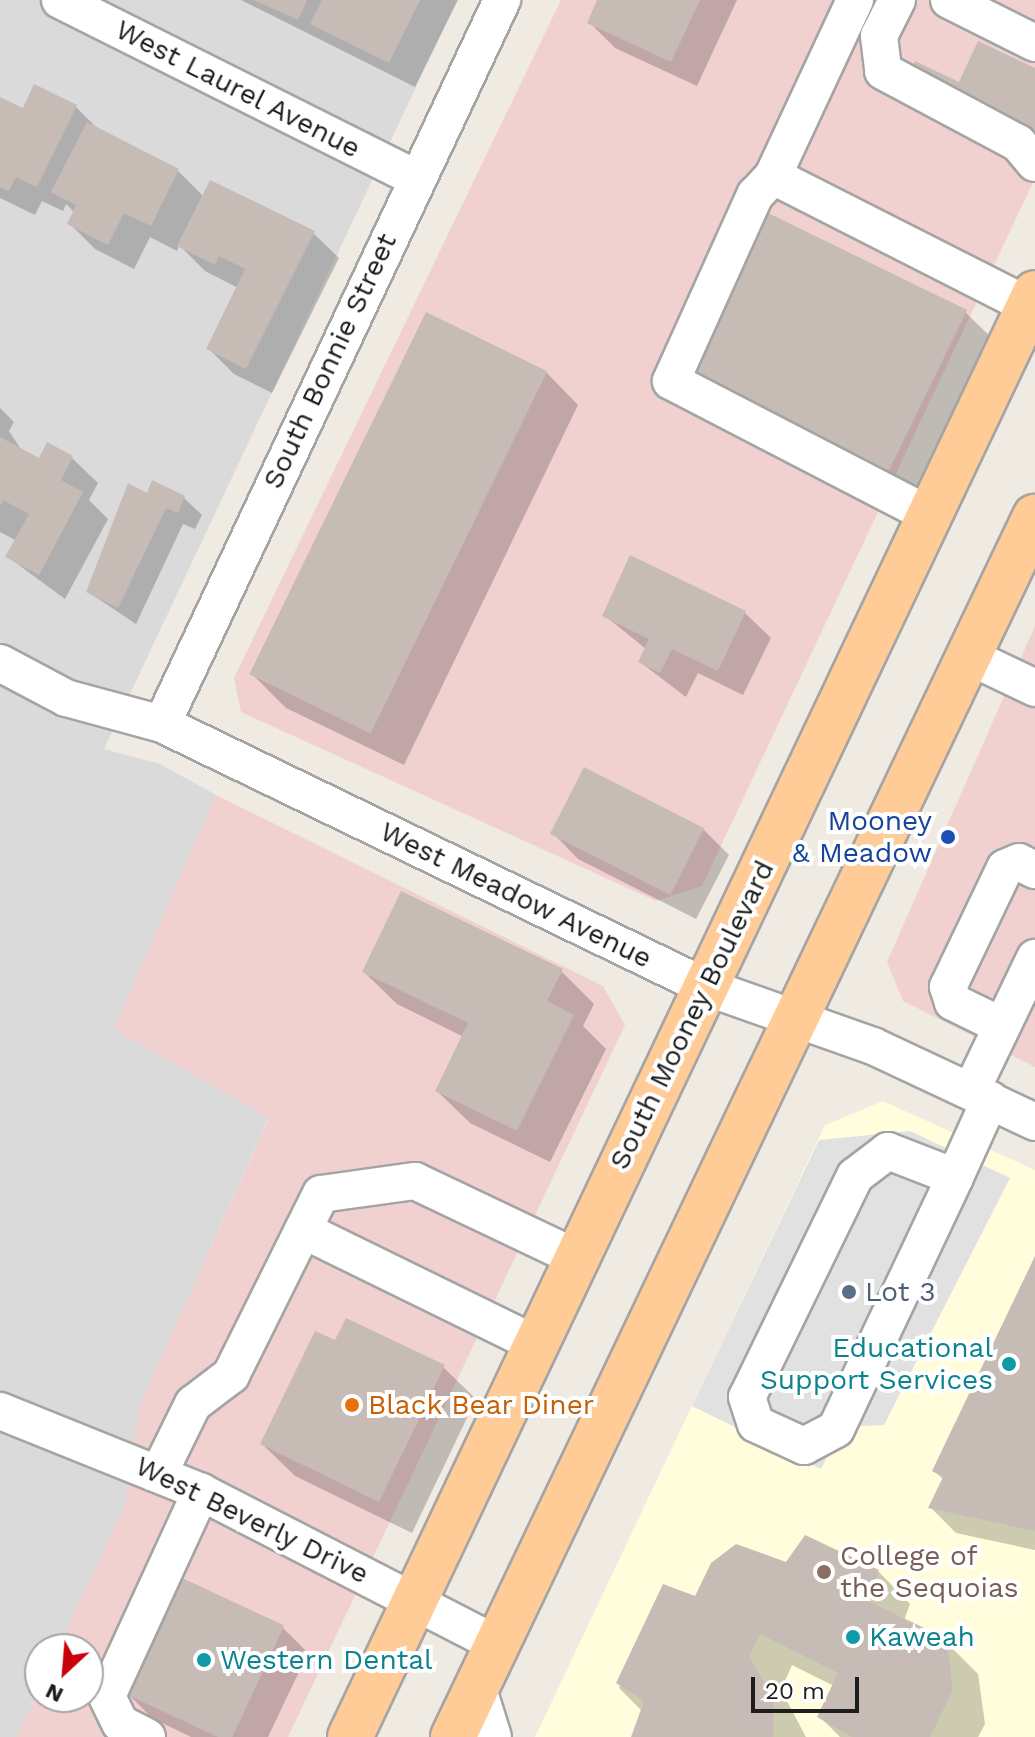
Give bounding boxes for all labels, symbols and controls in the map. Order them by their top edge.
street label: West Laurel Avenue [109,12,367,166]
street label: South Bonnie Street [256,228,404,494]
place label: Mooney & Meadow [792,804,932,870]
street label: West Meadow Avenue [374,814,658,976]
marker: Mooney & Meadow [939,828,957,846]
street label: South Mooney Boulevard [602,855,782,1175]
place label: Lot 3 [865,1275,935,1309]
marker: Lot 3 [840,1283,858,1301]
place label: Educational Support Services [760,1331,993,1397]
marker: Educational Support Services [1000,1355,1018,1373]
place label: Black Bear Diner [368,1388,595,1422]
marker: Black Bear Diner [343,1396,361,1414]
street label: West Beverly Drive [130,1449,374,1591]
place label: College of the Sequoias [840,1539,1019,1605]
marker: College of the Sequoias [815,1563,833,1581]
place label: Kaweah [869,1620,975,1654]
marker: Kaweah [844,1628,862,1646]
north arrow [24,1633,104,1713]
place label: Western Dental [220,1643,433,1677]
marker: Western Dental [195,1651,213,1669]
scale bar [755,1661,863,1711]
text: 20 m [765,1677,825,1705]
text: N [41,1678,67,1708]

